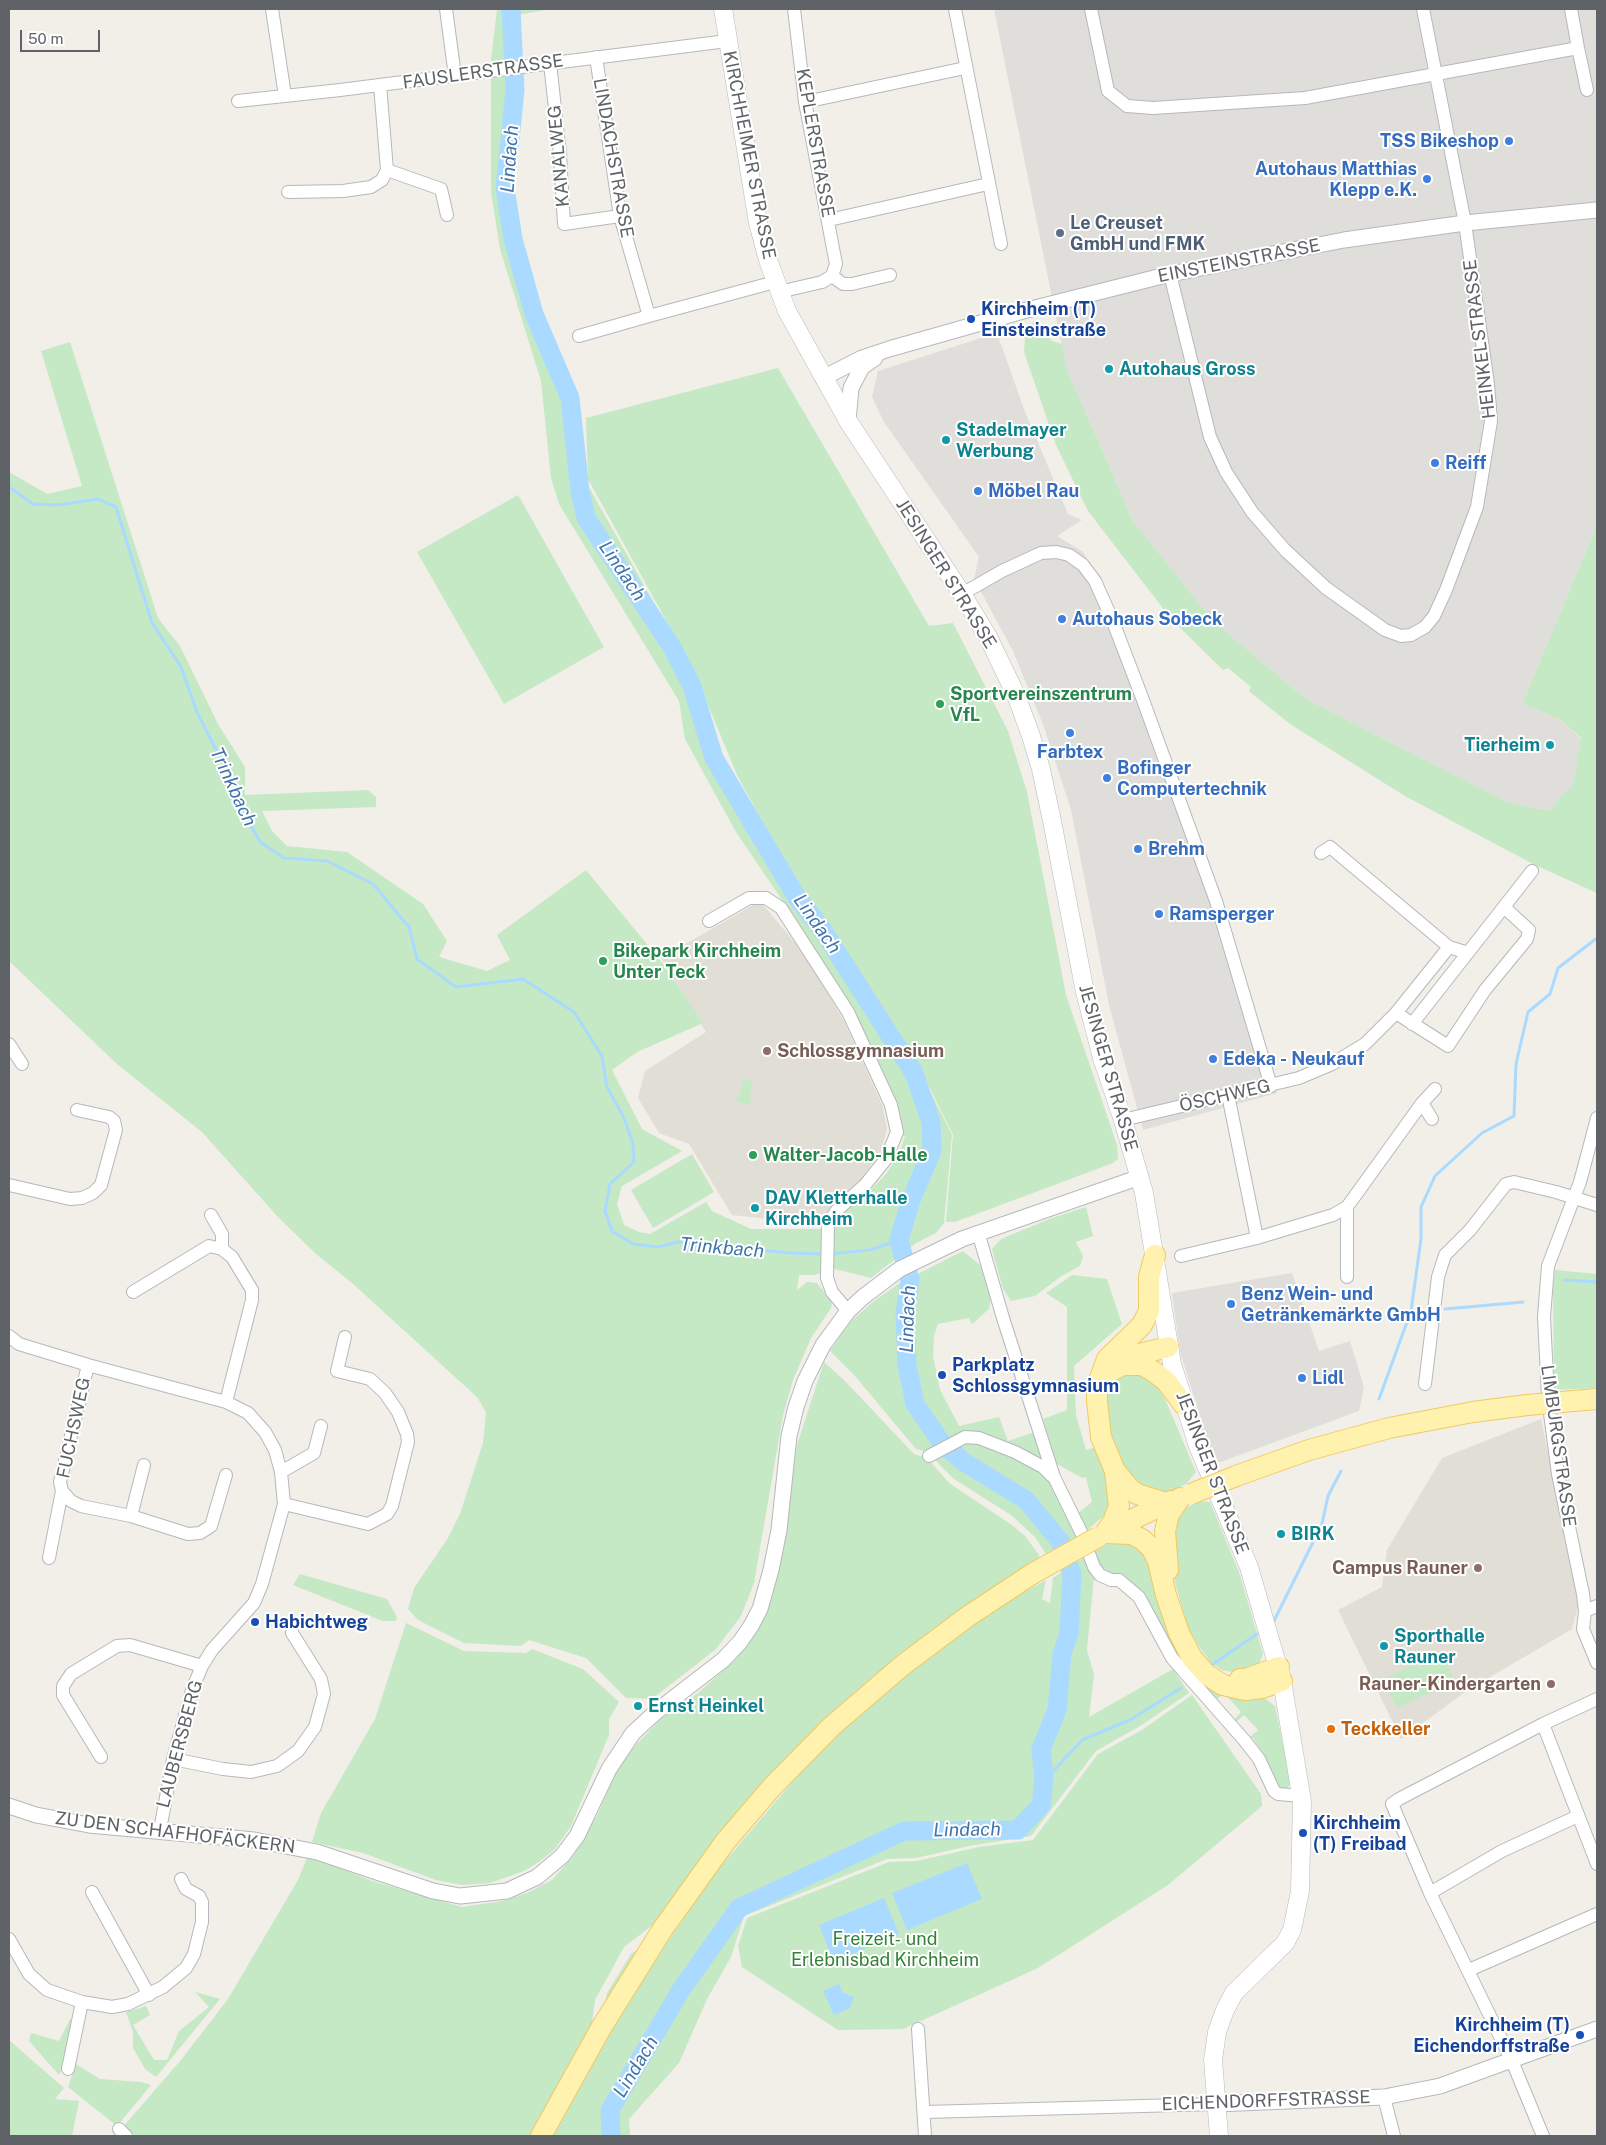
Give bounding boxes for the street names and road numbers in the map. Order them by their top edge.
street label: KIRCHHEIMER STRASSE [718,49,780,261]
street label: FAUSLERSTRASSE [401,50,565,94]
street label: KEPLERSTRASSE [791,67,839,219]
street label: LINDACHSTRASSE [588,76,638,240]
street label: KANALWEG [544,104,574,208]
street label: EINSTEINSTRASSE [1156,235,1322,287]
street label: HEINKELSTRASSE [1460,258,1500,420]
street label: JESINGER STRASSE [891,495,1001,653]
street label: JESINGER STRASSE [1074,982,1142,1154]
street label: ÖSCHWEG [1177,1075,1273,1117]
street label: LIMBURGSTRASSE [1536,1363,1580,1529]
street label: FUCHSWEG [53,1376,95,1480]
street label: JESINGER STRASSE [1171,1389,1253,1557]
street label: LAUBERSBERG [153,1678,207,1810]
street label: ZU DEN SCHAFHOFÄCKERN [54,1808,296,1858]
street label: EICHENDORFFSTRASSE [1161,2087,1371,2115]

